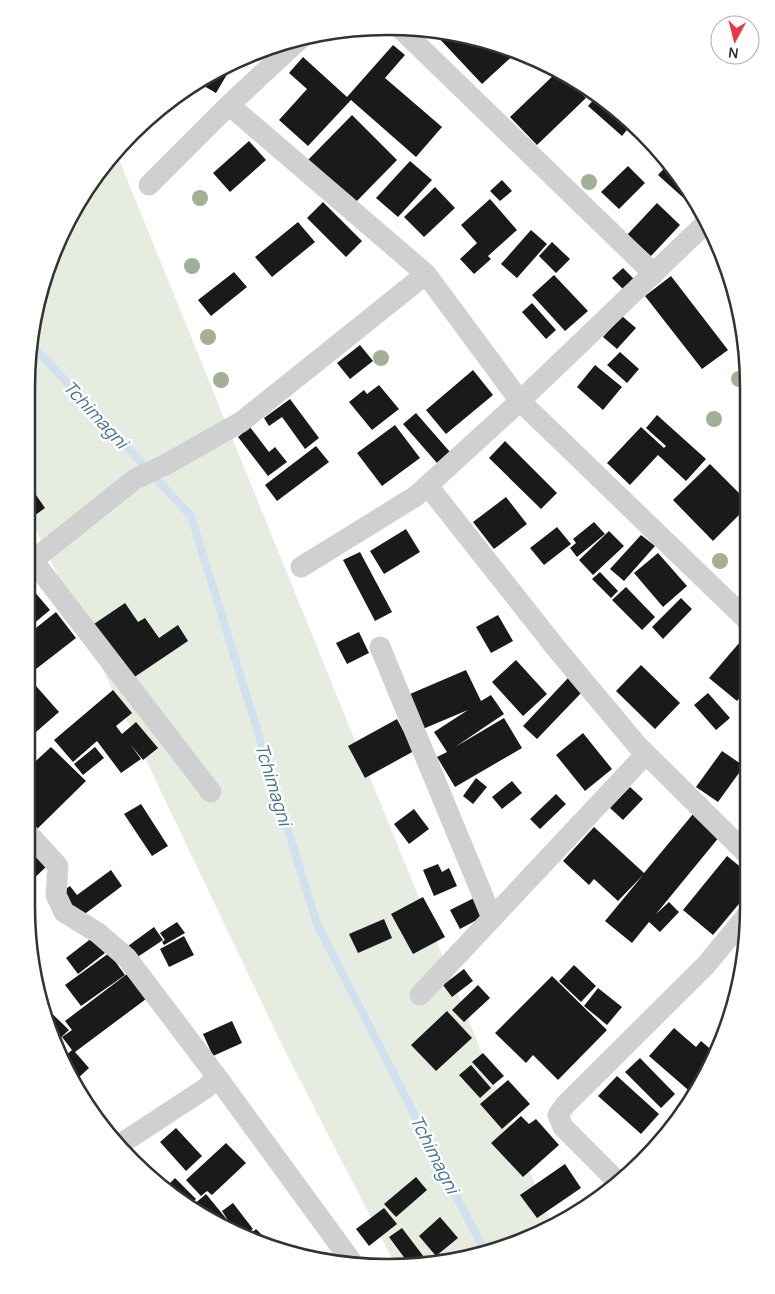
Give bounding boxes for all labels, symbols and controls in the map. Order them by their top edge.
north arrow [710,15,760,65]
text: N [727,43,740,63]
water label: Tchimagni [58,375,136,455]
water label: Tchimagni [250,740,299,831]
water label: Tchimagni [405,1111,466,1200]

